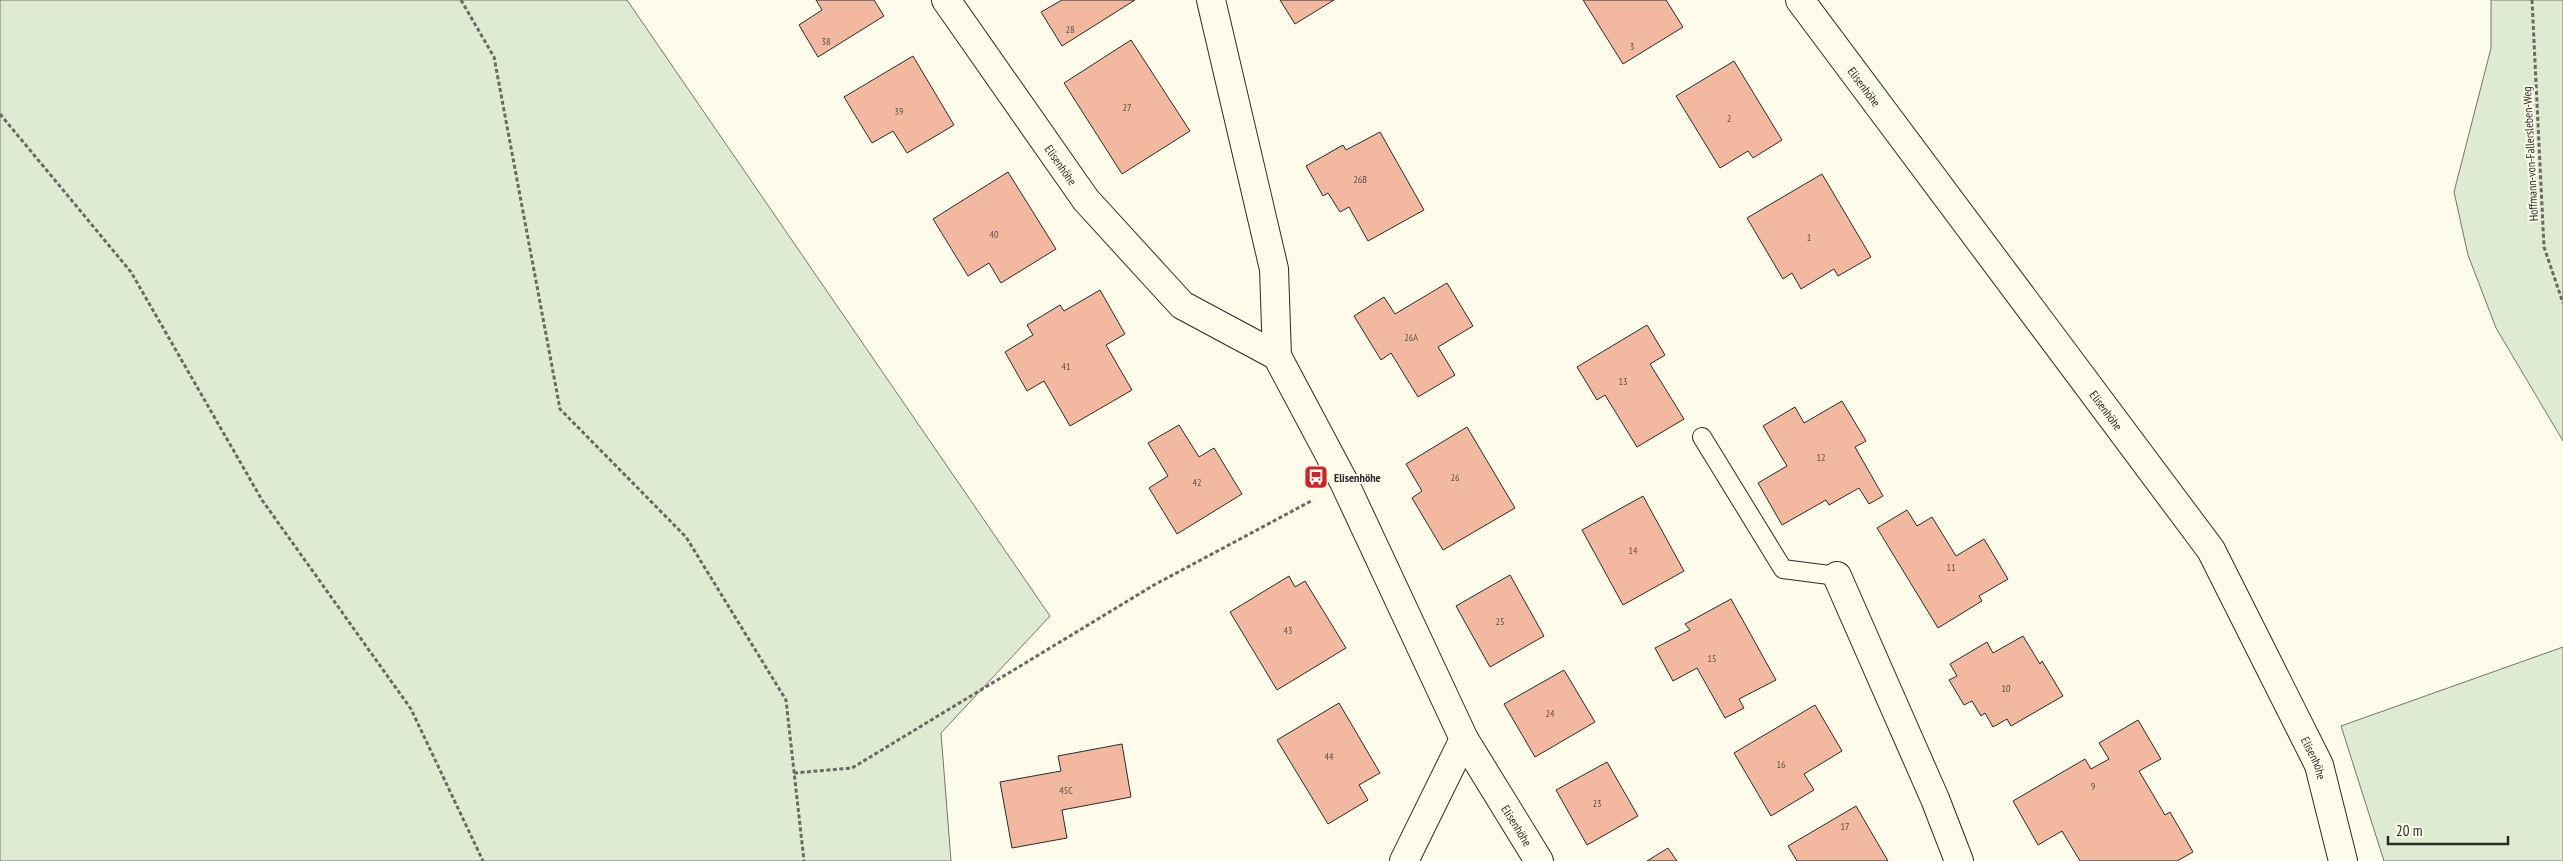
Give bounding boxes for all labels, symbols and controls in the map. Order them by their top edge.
house number: 28 [1066,23,1075,36]
house number: 38 [822,35,831,48]
house number: 3 [1630,40,1634,53]
street label: Elisenhöhe [1845,64,1884,109]
street label: Hoffmann-von-Fallersleben-Weg [2519,86,2541,222]
house number: 27 [1123,101,1132,114]
house number: 39 [895,105,904,118]
house number: 2 [1727,112,1731,125]
street label: Elisenhöhe [1042,142,1081,188]
house number: 26B [1353,173,1367,186]
house number: 40 [990,228,999,241]
house number: 1 [1807,231,1811,244]
house number: 26A [1404,331,1418,344]
house number: 41 [1062,360,1071,373]
house number: 13 [1619,375,1628,388]
street label: Elisenhöhe [2087,387,2126,433]
house number: 12 [1817,451,1826,464]
bus stop icon: Elisenhöhe [1303,464,1329,490]
place label: Elisenhöhe [1334,470,1381,485]
house number: 26 [1451,471,1460,484]
house number: 42 [1193,476,1202,489]
house number: 14 [1629,544,1638,557]
house number: 11 [1947,561,1956,574]
house number: 25 [1496,615,1505,628]
house number: 43 [1284,624,1293,637]
house number: 15 [1708,652,1717,665]
house number: 10 [2002,682,2011,695]
house number: 24 [1546,707,1555,720]
street label: Elisenhöhe [2298,734,2330,781]
house number: 44 [1325,750,1334,763]
house number: 16 [1777,758,1786,771]
house number: 9 [2091,780,2095,793]
house number: 45C [1059,784,1073,797]
house number: 23 [1593,797,1602,810]
street label: Elisenhöhe [1499,802,1535,849]
scale bar [2388,814,2508,846]
house number: 17 [1841,820,1850,833]
text: 20 m [2396,821,2422,840]

